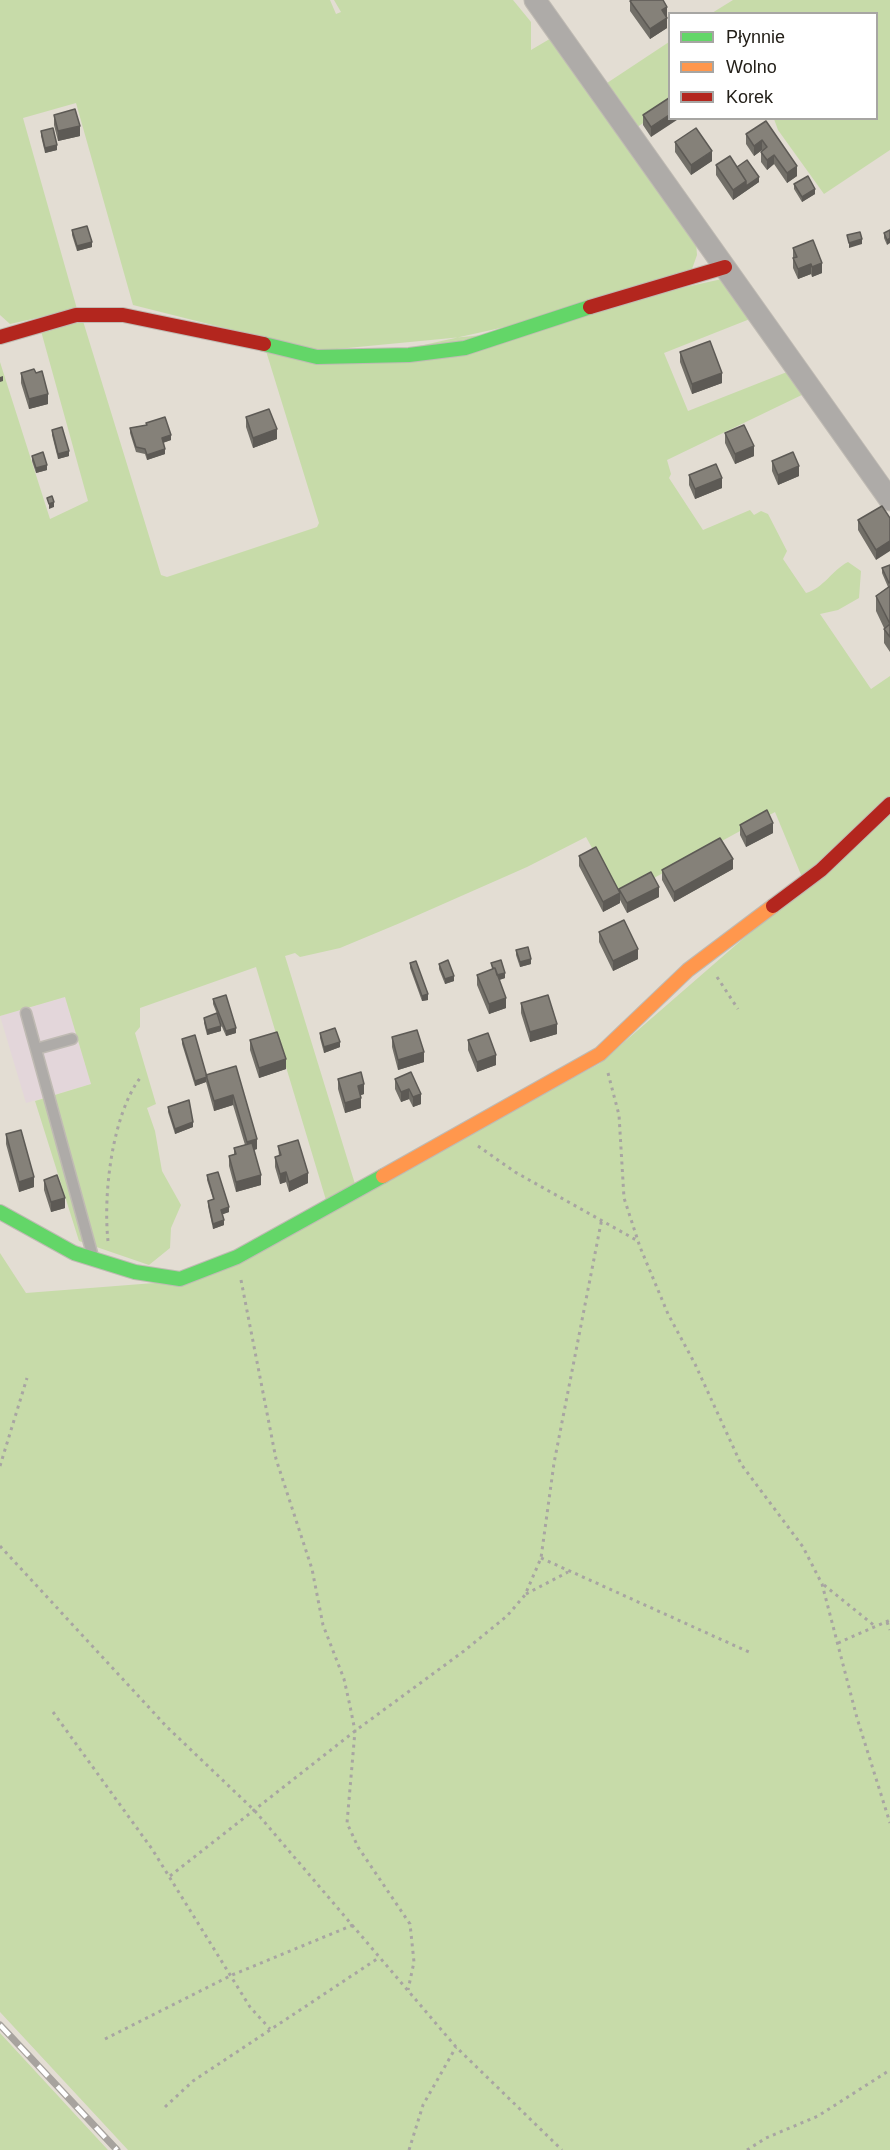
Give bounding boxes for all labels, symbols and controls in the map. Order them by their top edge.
legend [668,12,878,120]
text: Płynnie [726,27,785,47]
text: Wolno [726,57,777,77]
text: Korek [726,87,773,107]

